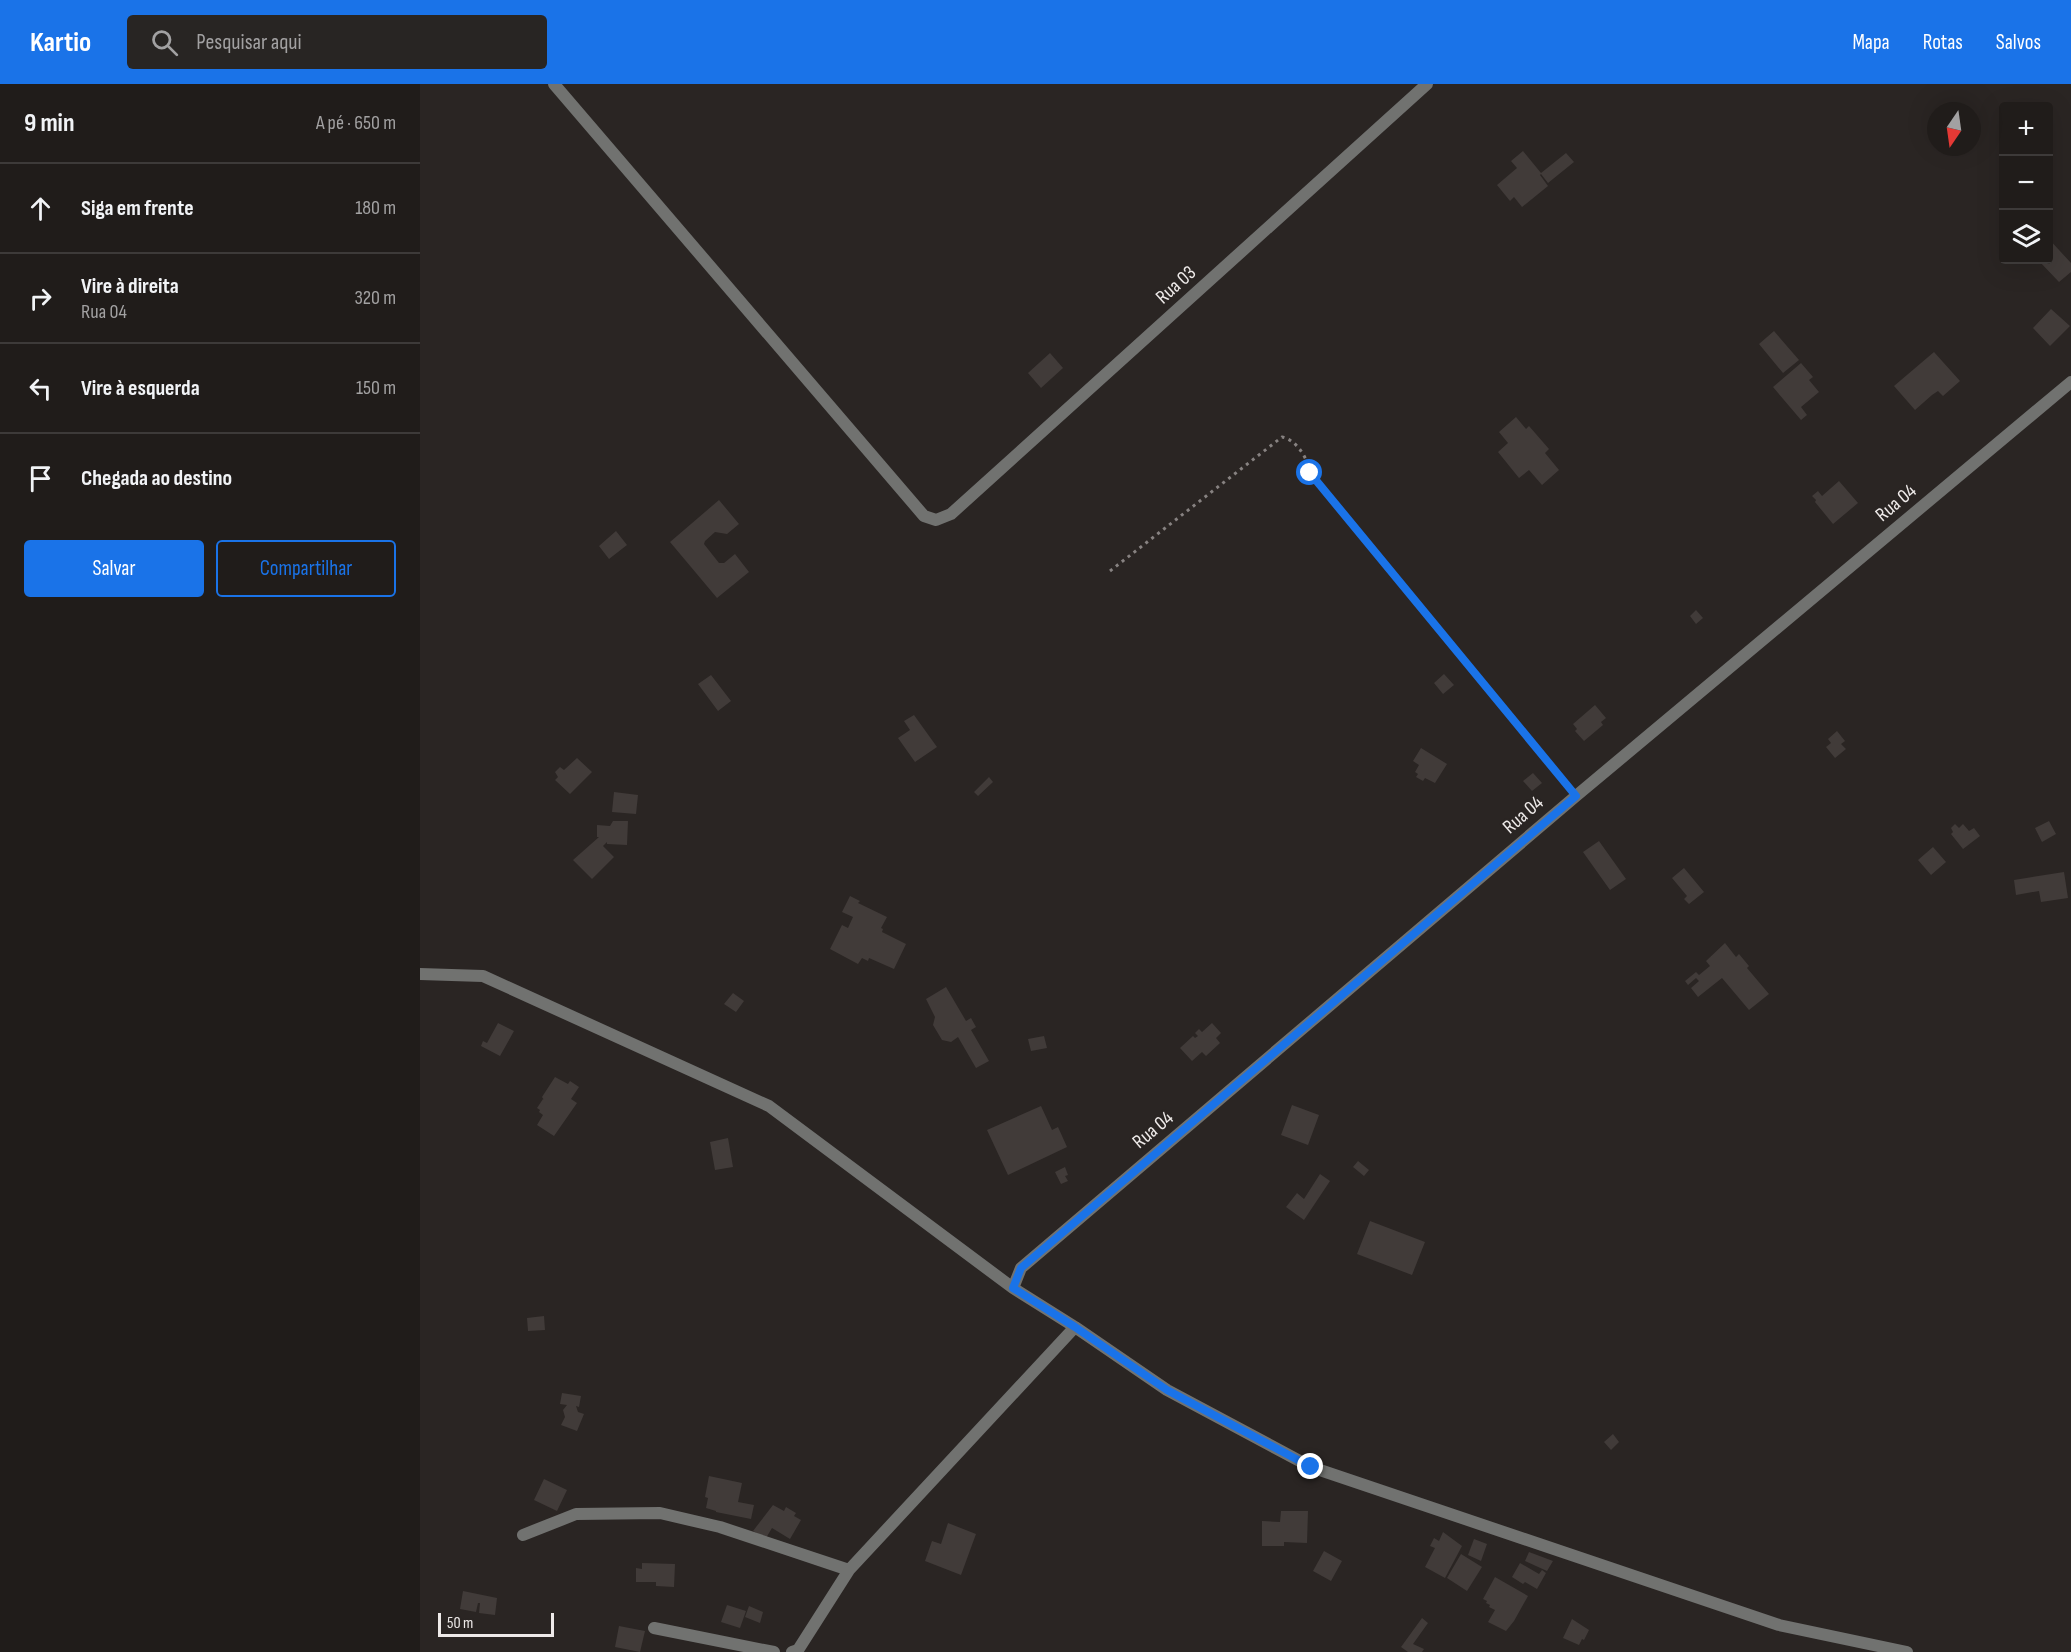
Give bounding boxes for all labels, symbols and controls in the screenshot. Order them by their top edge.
search box [127,15,547,69]
text: Kartio [30,26,91,59]
icon: search [148,26,181,59]
text: Pesquisar aqui [196,29,302,56]
text: Mapa [1852,30,1890,55]
text: Rotas [1923,30,1963,55]
text: Salvos [1996,30,2041,55]
north arrow [1927,102,1981,156]
map controls [1999,102,2053,264]
button: + [1999,102,2053,156]
text: 9 min [24,108,74,139]
text: A pé · 650 m [316,111,396,135]
button: − [1999,156,2053,210]
icon: ahead [24,192,57,225]
text: Siga em frente [81,195,194,222]
text: 180 m [355,196,396,220]
button: layers [1999,210,2053,264]
street label: Rua 03 [1151,261,1201,309]
text: Vire à direita [81,273,179,300]
icon: right [24,282,57,315]
text: 320 m [354,286,396,310]
text: Rua 04 [81,300,127,324]
icon: left [24,372,57,405]
text: Vire à esquerda [81,375,200,402]
text: 150 m [356,376,396,400]
route start [1296,459,1322,485]
icon: arrive [24,462,57,495]
text: Chegada ao destino [81,465,232,492]
street label: Rua 04 [1871,479,1921,527]
button: Salvar [24,540,204,597]
button: Compartilhar [216,540,396,597]
street label: Rua 04 [1498,791,1548,839]
street label: Rua 04 [1128,1106,1178,1154]
route end [1297,1453,1323,1479]
scale bar [438,1610,554,1638]
text: 50 m [447,1614,473,1633]

